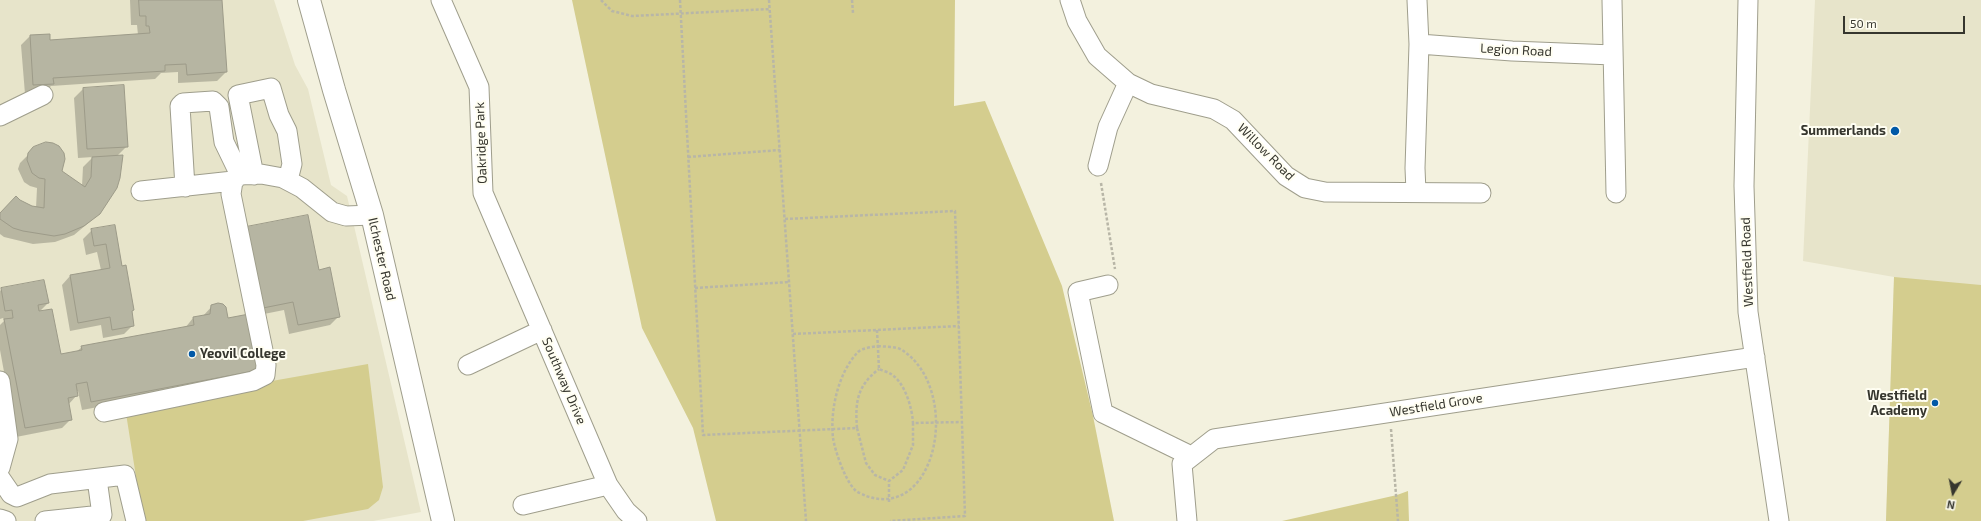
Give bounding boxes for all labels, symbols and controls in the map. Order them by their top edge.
scale bar [1845,8,1967,34]
text: 50 m [1850,16,1877,30]
street label: Legion Road [1480,40,1552,60]
street label: Oakridge Park [472,102,490,184]
street label: Willow Road [1234,120,1298,184]
place label: Summerlands [1801,123,1886,139]
marker: Summerlands [1889,125,1901,137]
street label: Ilchester Road [365,216,399,302]
street label: Westfield Road [1738,217,1756,307]
street label: Southway Drive [539,335,589,427]
place label: Yeovil College [200,346,286,362]
marker: Yeovil College [187,349,197,359]
place label: Westfield Academy [1867,388,1927,419]
street label: Westfield Grove [1388,390,1484,420]
marker: Westfield Academy [1930,398,1940,408]
north arrow [1933,473,1973,513]
text: N [1946,498,1956,512]

